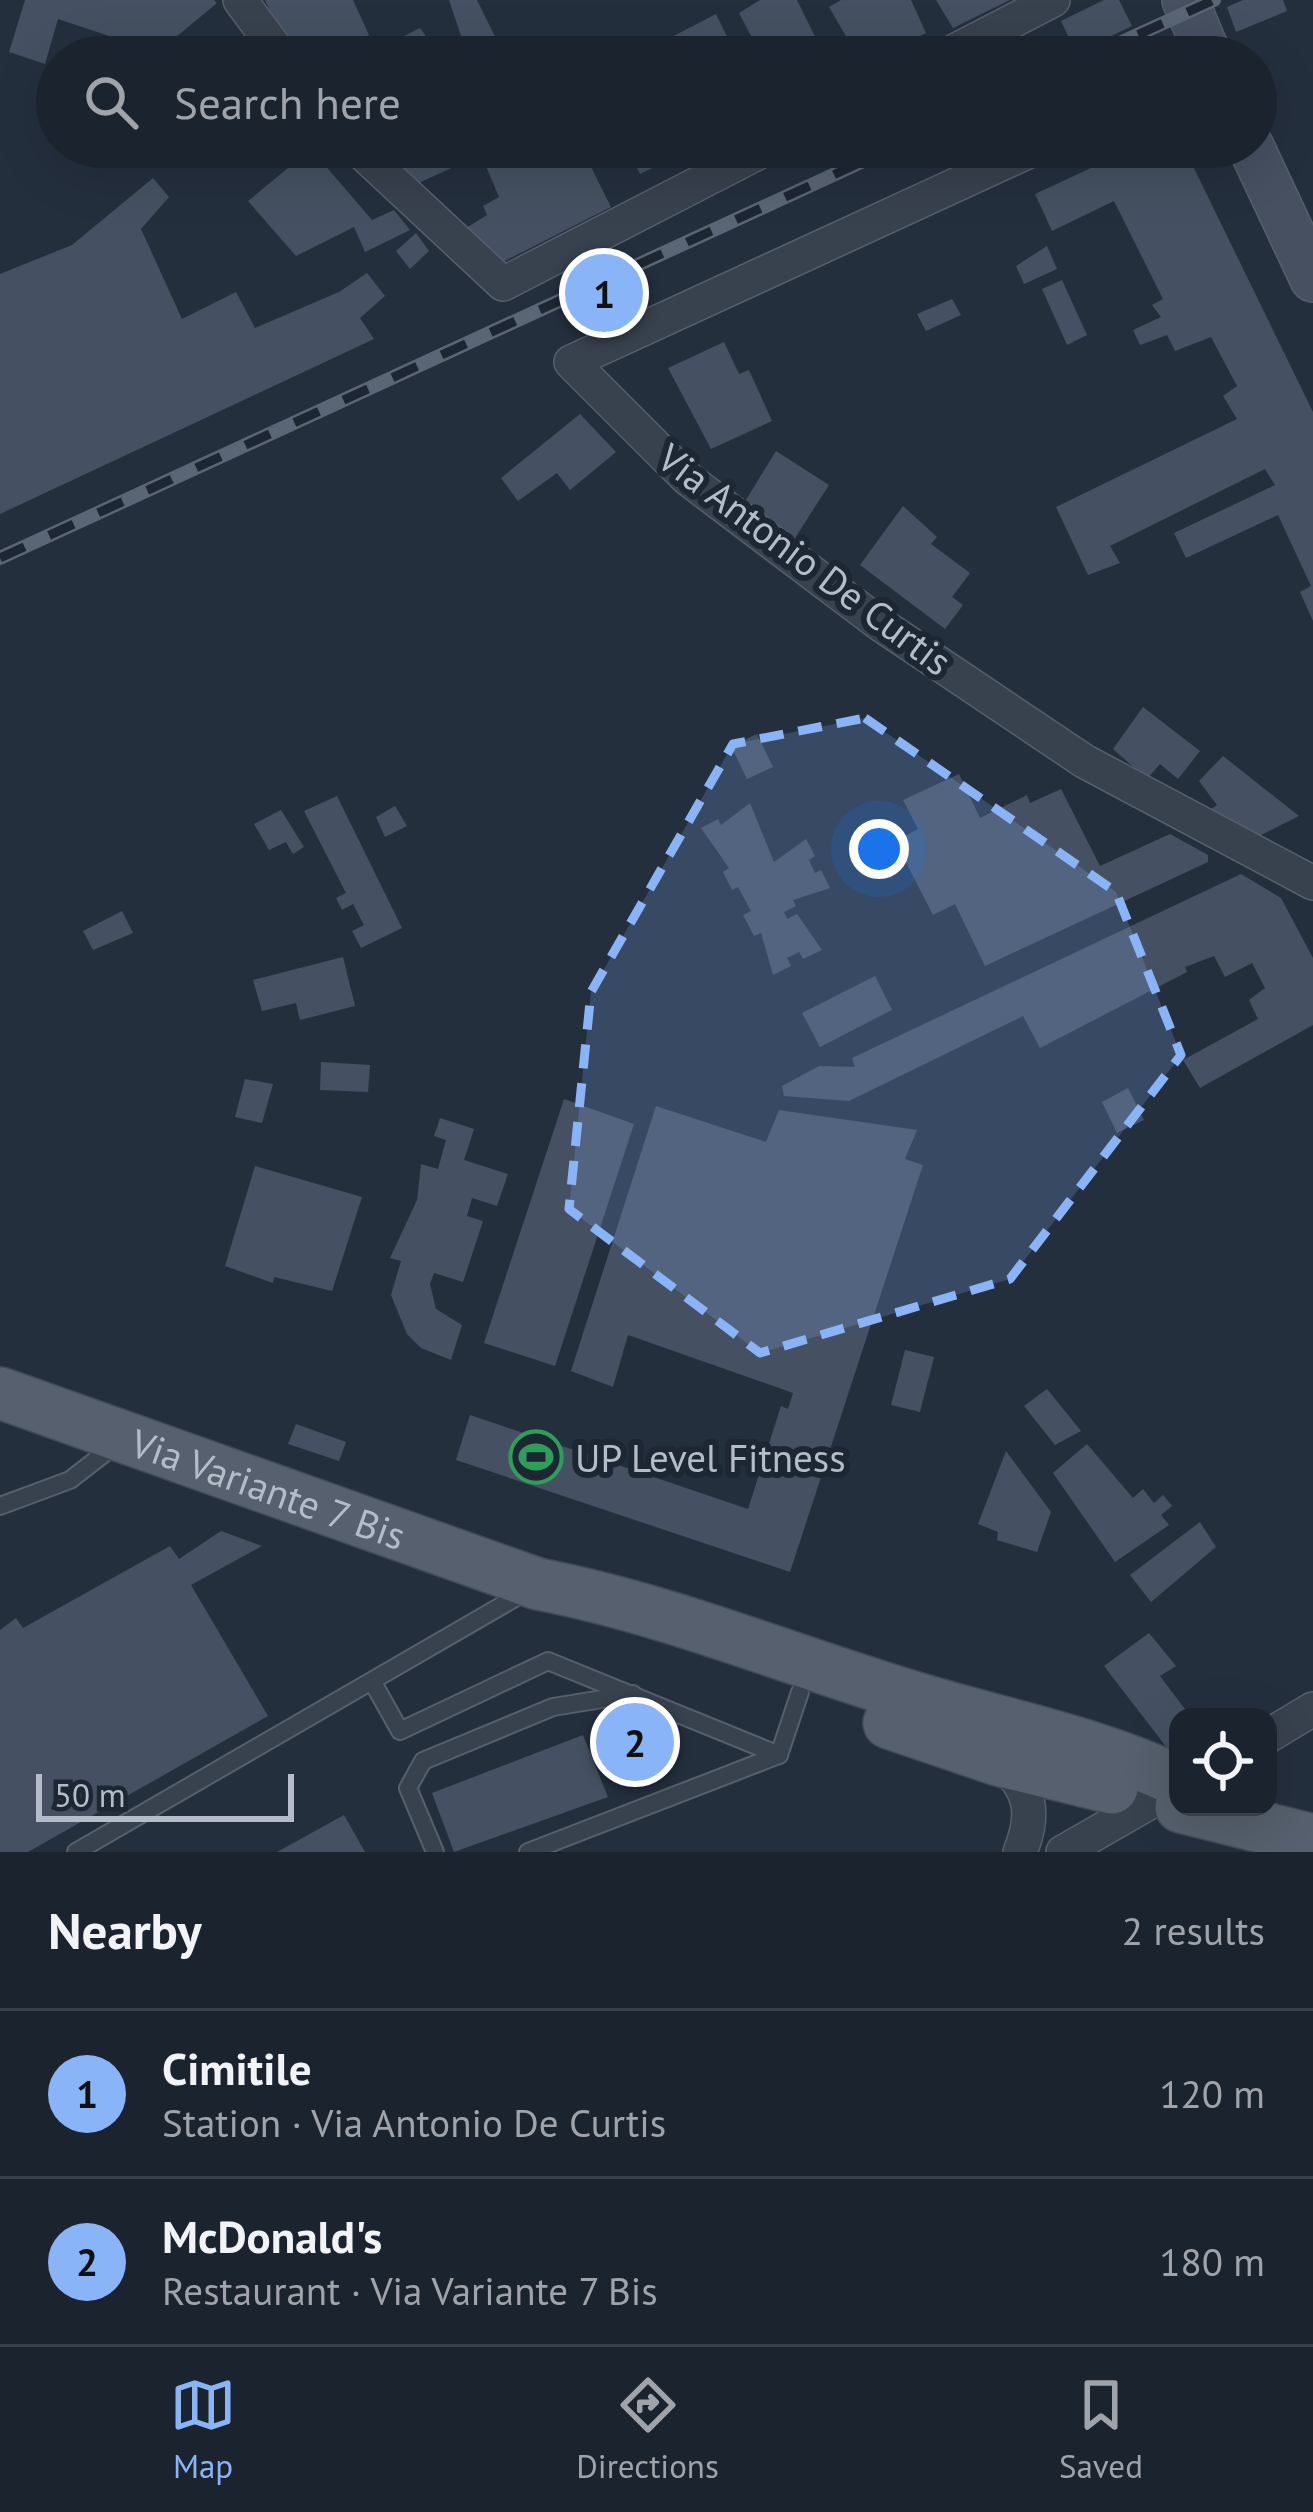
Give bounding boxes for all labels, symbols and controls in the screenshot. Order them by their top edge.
search box [36,36,1277,168]
icon: search [78,69,144,135]
text: Search here [174,73,401,131]
pin: 1 [565,248,643,338]
street label: Via Antonio De Curtis [647,431,962,686]
your location [849,819,909,879]
street label: Via Variante 7 Bis [124,1416,413,1560]
sports icon: UP Level Fitness [508,1429,564,1485]
place label: UP Level Fitness [575,1432,846,1483]
pin: 2 [596,1697,674,1787]
map controls [1169,1708,1277,1816]
button: locate [1169,1708,1277,1816]
scale bar [36,1768,294,1821]
text: 50 m [54,1773,126,1816]
text: Nearby [48,1897,202,1963]
text: 2 results [1122,1905,1265,1956]
text: Cimitile [162,2039,312,2097]
text: 1 [76,2068,98,2119]
text: 120 m [1159,2068,1265,2119]
text: Station · Via Antonio De Curtis [162,2097,666,2148]
text: McDonald's [162,2207,382,2265]
text: 2 [76,2236,98,2287]
text: 180 m [1159,2236,1265,2287]
text: Restaurant · Via Variante 7 Bis [162,2265,658,2316]
tab: Map [170,2372,236,2487]
tab: Directions [576,2372,719,2487]
tab: Saved [1059,2372,1143,2487]

